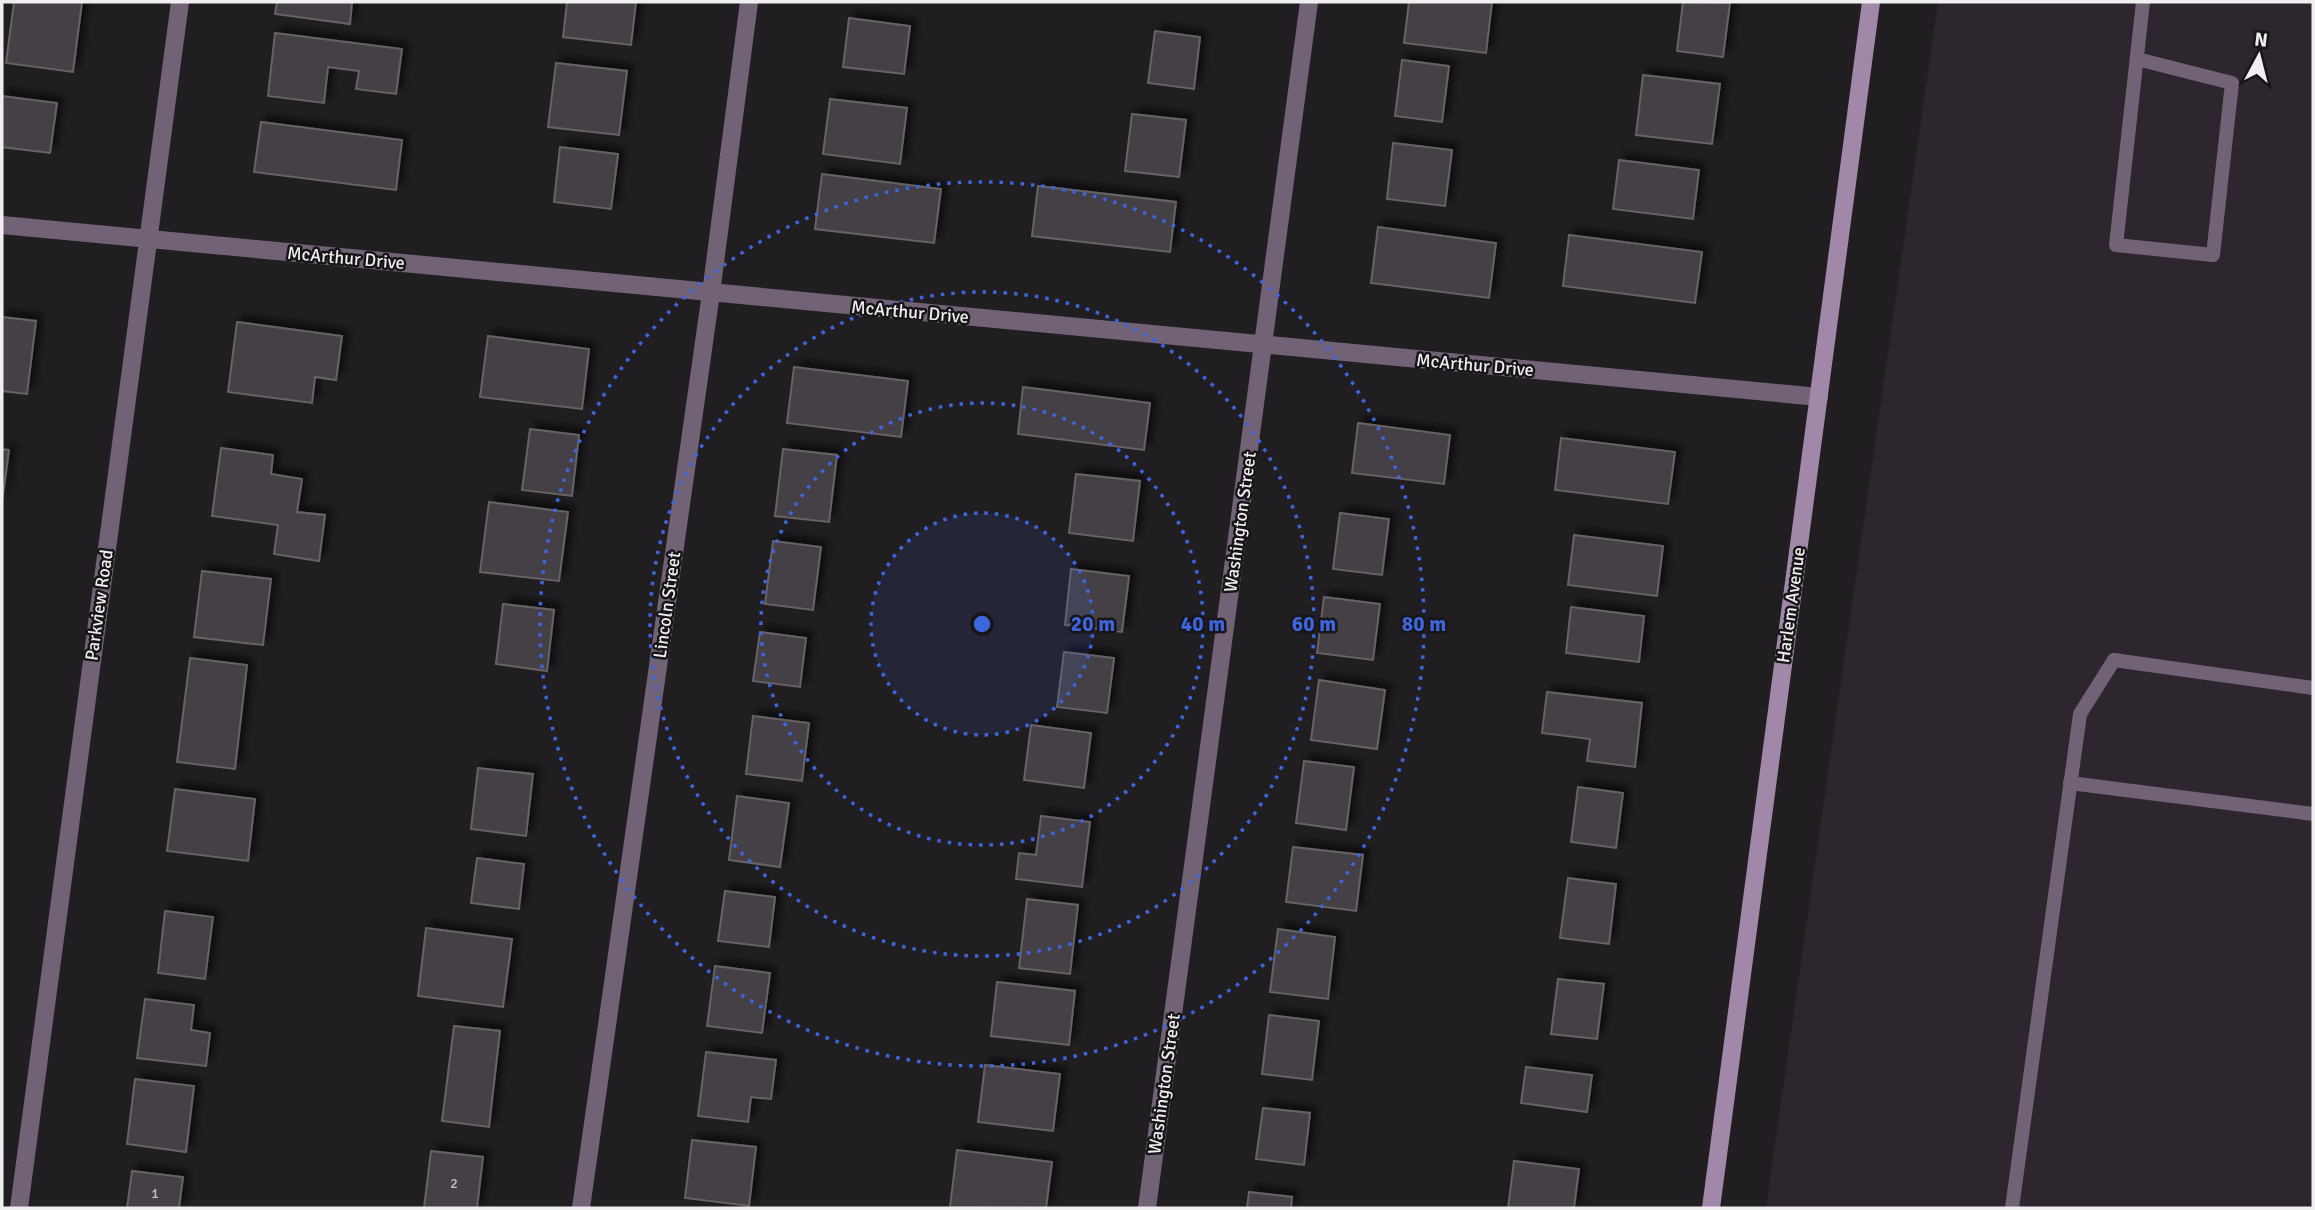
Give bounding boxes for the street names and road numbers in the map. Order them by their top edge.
street label: McArthur Drive [286,242,406,274]
street label: McArthur Drive [850,296,970,328]
street label: McArthur Drive [1415,349,1535,381]
street label: Washington Street [1219,450,1261,594]
street label: Harlem Avenue [1772,546,1810,664]
street label: Parkview Road [80,548,118,662]
street label: Lincoln Street [649,550,685,660]
street label: Washington Street [1143,1012,1185,1156]

